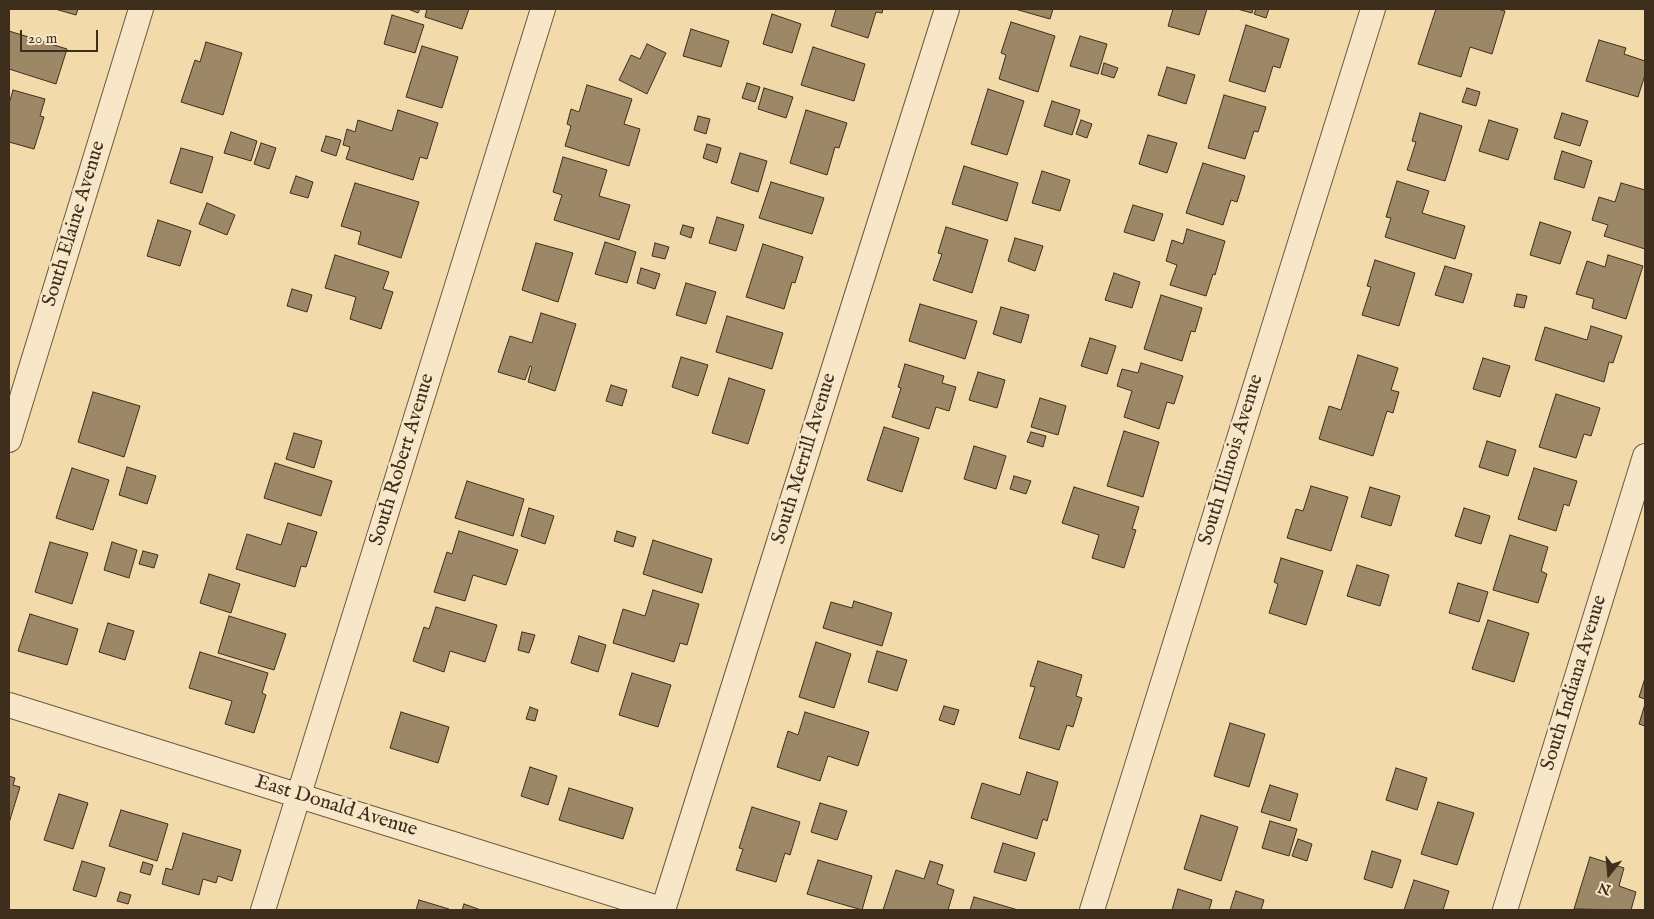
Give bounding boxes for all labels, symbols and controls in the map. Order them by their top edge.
scale bar [22,20,100,52]
text: 20 m [28,29,57,48]
street label: South Elaine Avenue [38,138,112,310]
street label: South Robert Avenue [365,371,441,549]
street label: South Merrill Avenue [768,371,842,547]
street label: South Illinois Avenue [1195,372,1269,548]
street label: South Indiana Avenue [1537,593,1613,773]
street label: East Donald Avenue [252,771,420,843]
north arrow [1584,849,1634,899]
text: N [1596,878,1613,899]

